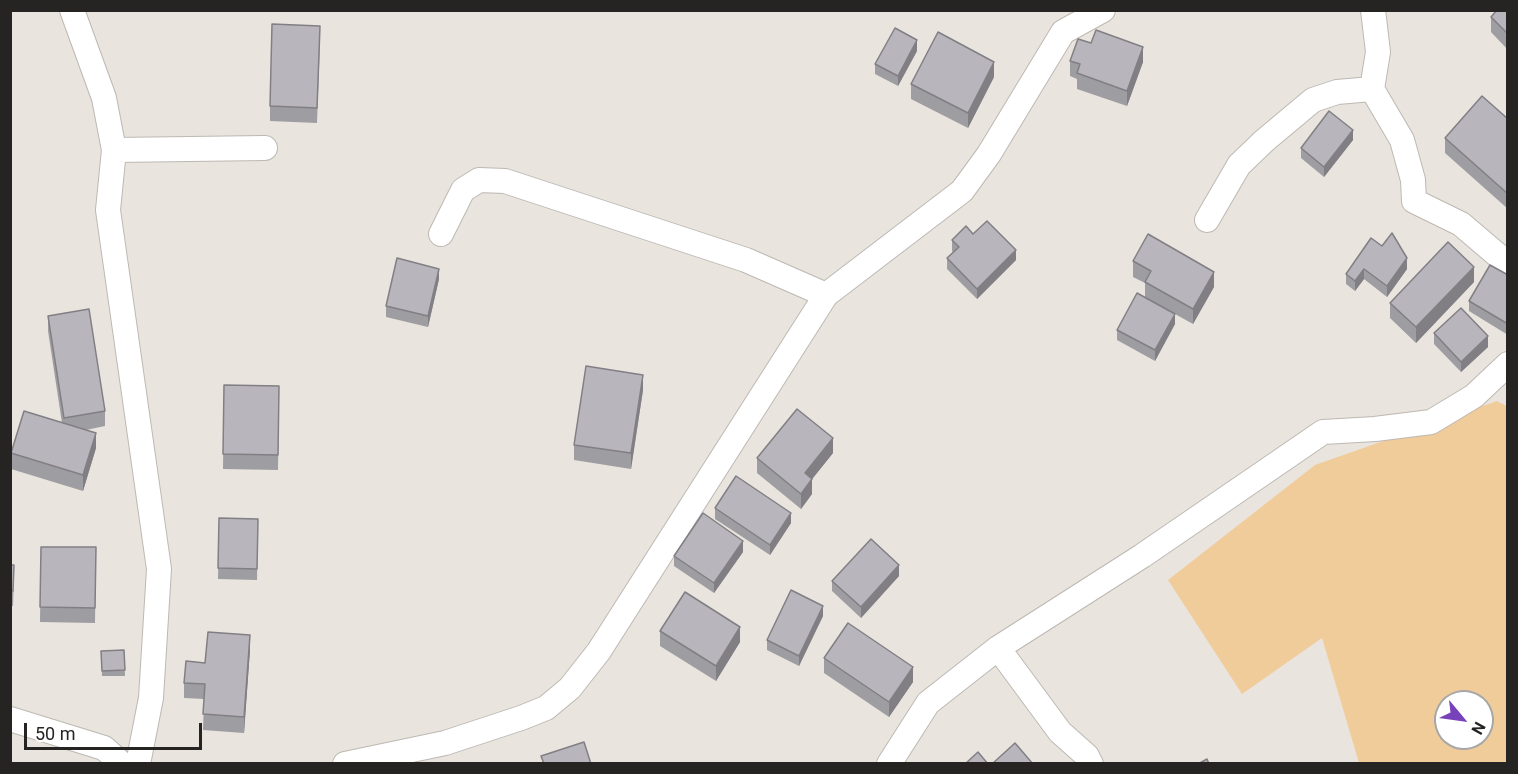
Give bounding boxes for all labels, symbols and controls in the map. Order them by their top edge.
north arrow [1434,690,1494,750]
scale bar [27,711,206,749]
text: N [1467,718,1489,738]
text: 50 m [35,723,75,744]

